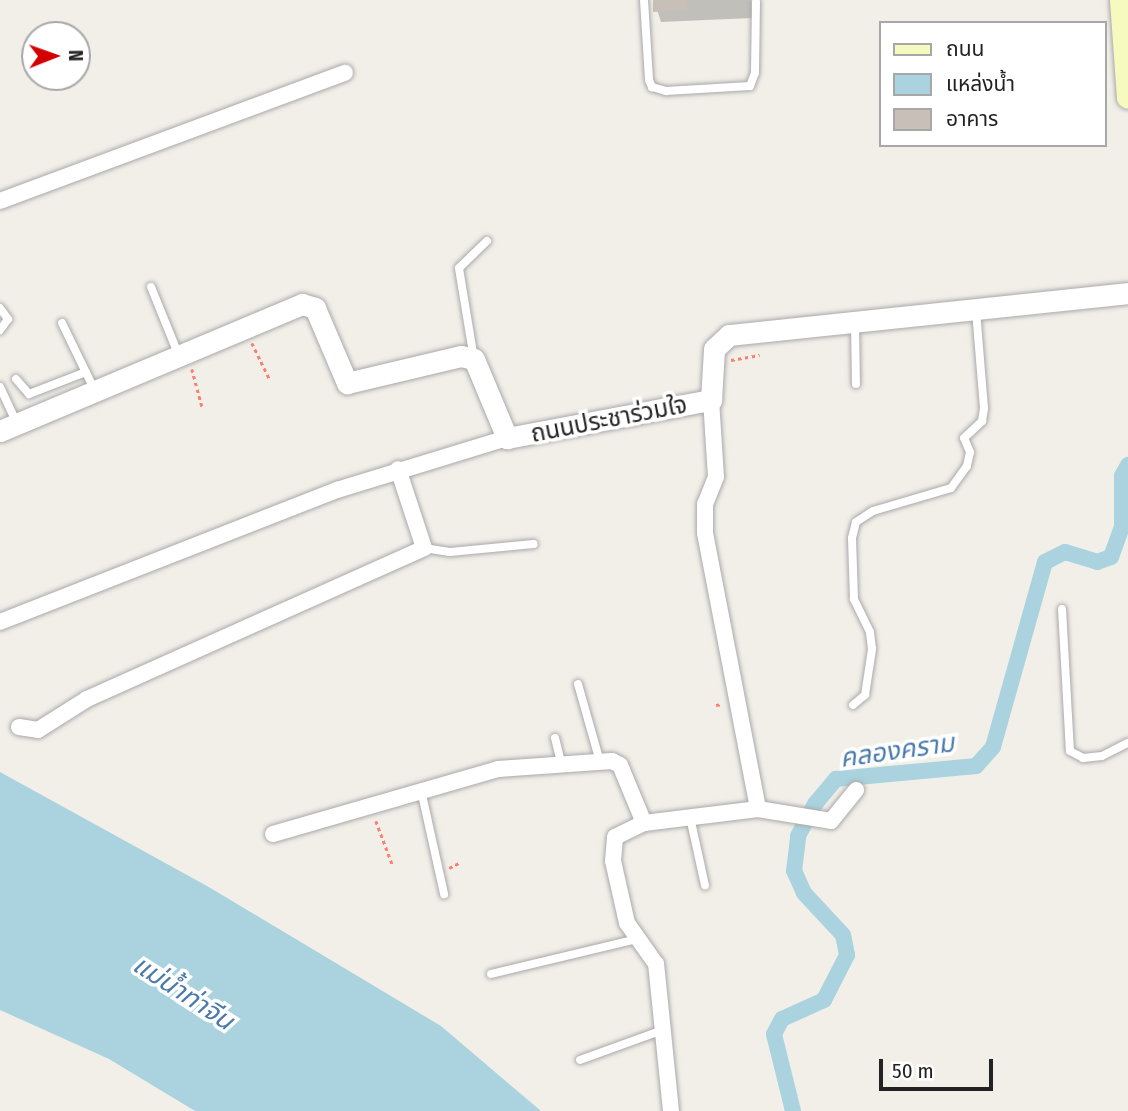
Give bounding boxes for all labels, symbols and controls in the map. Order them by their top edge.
north arrow [21,21,91,91]
legend [880,21,1107,147]
text: ถนน [946,36,984,62]
text: N [64,50,87,62]
text: แหล่งน้ำ [946,71,1015,97]
text: อาคาร [946,106,998,132]
street label: ถนนประชาร่วมใจ [528,391,690,449]
water label: คลองคราม [838,728,956,774]
water label: แม่น้ำท่าจีน [127,949,239,1037]
scale bar [883,1044,997,1088]
text: 50 m [892,1058,934,1084]

